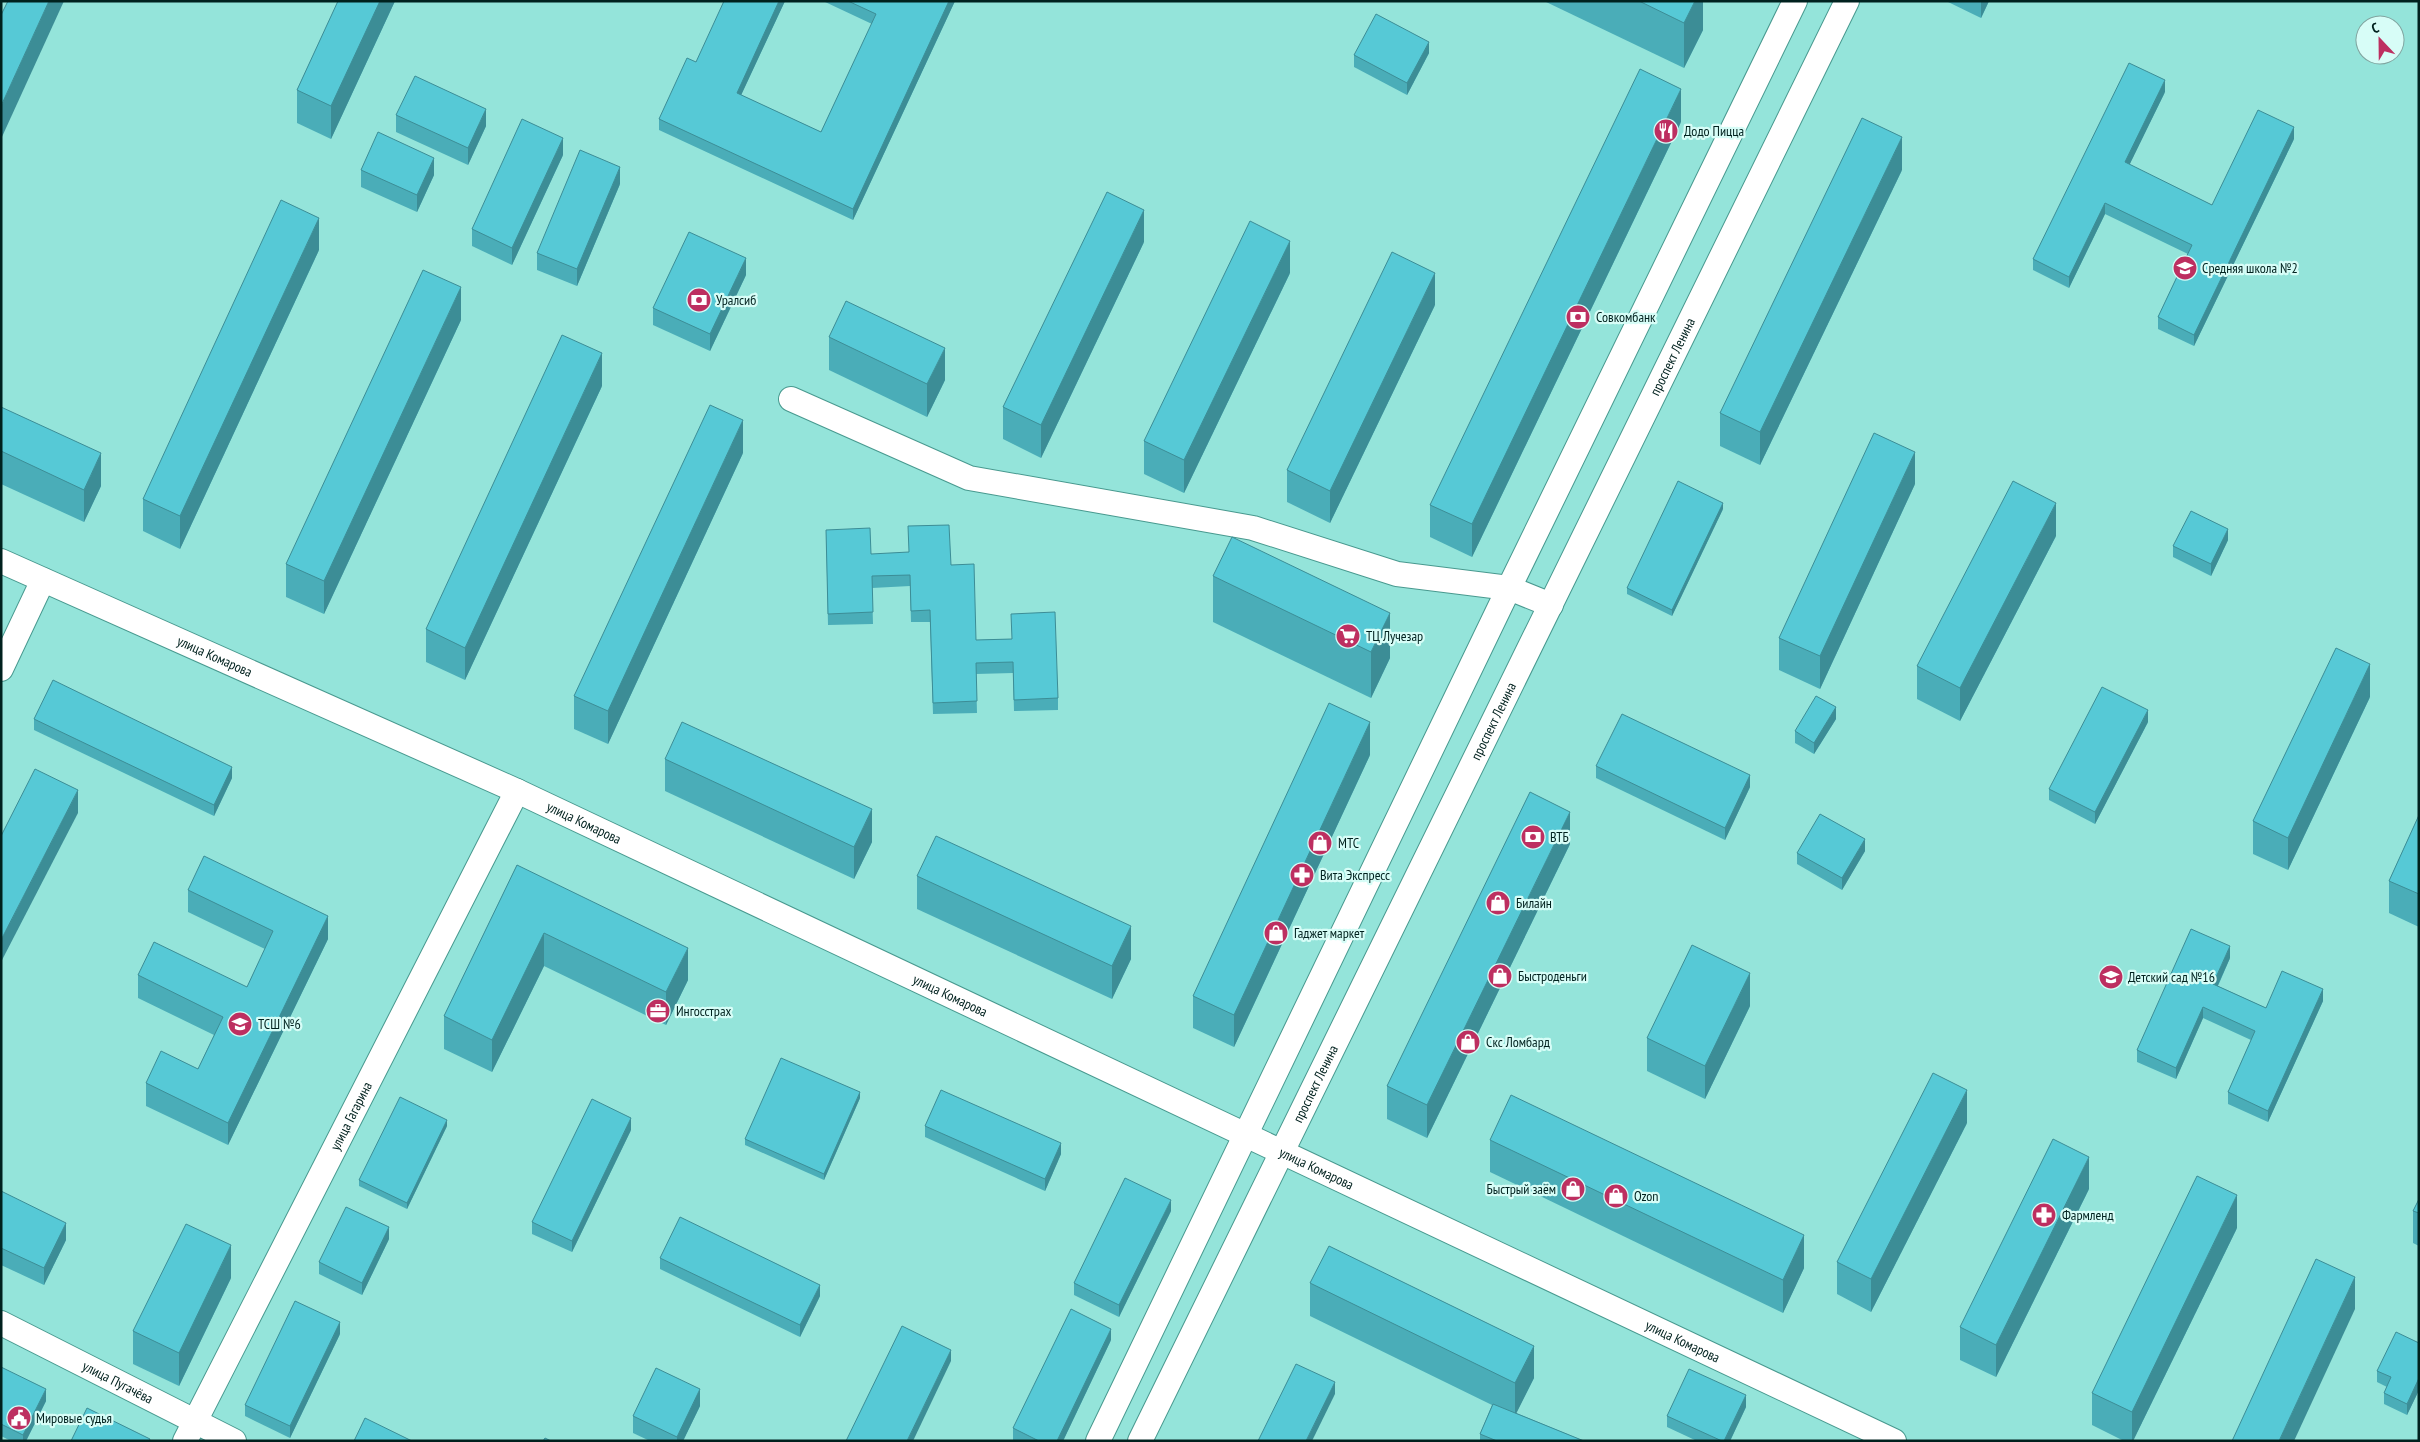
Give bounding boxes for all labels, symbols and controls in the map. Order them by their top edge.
north arrow [2355,15,2405,65]
text: С [2369,18,2382,37]
restaurant icon: Додо Пицца [1653,118,1679,144]
place label: Додо Пицца [1684,122,1744,140]
school or university icon: Средняя школа №2 [2172,255,2198,281]
place label: Средняя школа №2 [2202,259,2298,277]
bank icon: Уралсиб [686,287,712,313]
place label: Уралсиб [716,291,756,309]
bank icon: Совкомбанк [1565,304,1591,330]
place label: Совкомбанк [1596,308,1656,326]
street label: проспект Ленина [1646,315,1699,398]
supermarket icon: ТЦ Лучезар [1335,623,1361,649]
place label: ТЦ Лучезар [1366,627,1423,645]
street label: улица Комарова [174,632,255,681]
street label: проспект Ленина [1467,679,1520,763]
street label: улица Комарова [544,797,624,848]
bank icon: ВТБ [1520,824,1546,850]
place label: ВТБ [1550,828,1569,846]
shop icon: МТС [1307,830,1333,856]
place label: МТС [1338,834,1360,852]
pharmacy icon: Вита Экспресс [1289,862,1315,888]
place label: Вита Экспресс [1320,866,1390,884]
shop icon: Билайн [1485,890,1511,916]
place label: Билайн [1516,894,1552,912]
shop icon: Гаджет маркет [1263,920,1289,946]
place label: Гаджет маркет [1294,924,1365,942]
shop icon: Быстроденьги [1487,963,1513,989]
school or university icon: Детский сад №16 [2098,964,2124,990]
place label: Быстроденьги [1518,967,1587,985]
place label: Детский сад №16 [2128,968,2215,986]
street label: улица Комарова [910,970,990,1021]
office icon: Ингосстрах [645,998,671,1024]
place label: Ингосстрах [676,1002,731,1020]
school or university icon: ТСШ №6 [227,1011,253,1037]
place label: ТСШ №6 [258,1015,301,1033]
shop icon: Скс Ломбард [1455,1029,1481,1055]
place label: Скс Ломбард [1486,1033,1550,1051]
street label: проспект Ленина [1289,1042,1342,1126]
street label: улица Гагарина [326,1079,376,1153]
street label: улица Комарова [1276,1143,1357,1194]
shop icon: Быстрый заём [1560,1176,1586,1202]
place label: Быстрый заём [1487,1180,1556,1198]
shop icon: Ozon [1603,1183,1629,1209]
place label: Ozon [1634,1187,1659,1205]
pharmacy icon: Фармленд [2031,1202,2057,1228]
place label: Фармленд [2062,1206,2114,1224]
street label: улица Комарова [1643,1316,1723,1367]
street label: улица Пугачёва [80,1357,156,1408]
public building icon: Мировые судья [6,1405,32,1431]
place label: Мировые судья [36,1409,112,1427]

